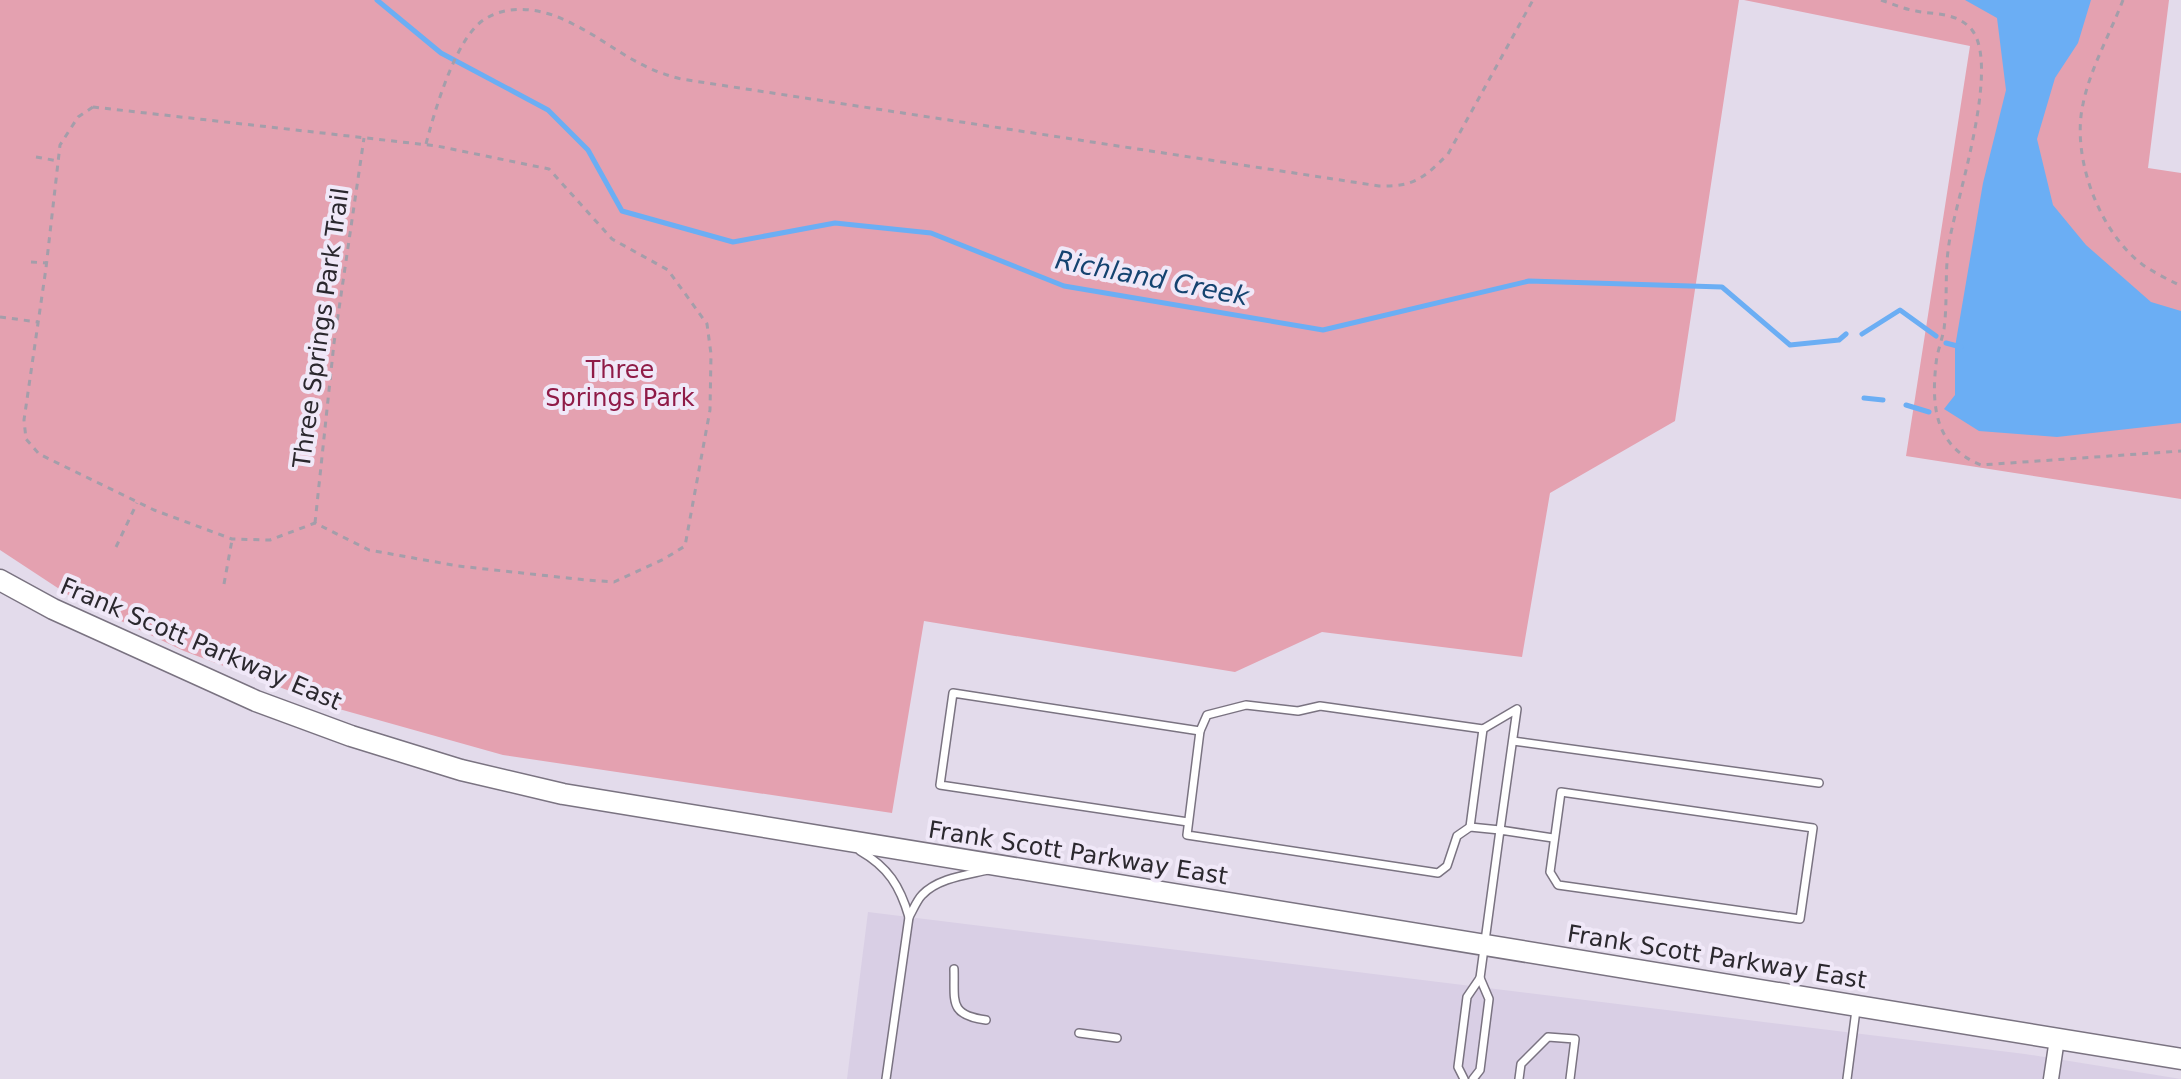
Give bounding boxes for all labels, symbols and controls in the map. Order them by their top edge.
street label: Three Springs Park Trail [287,186,355,471]
water label: Richland Creek [1053,245,1252,312]
park label: Three Springs Park [545,356,695,412]
street label: Frank Scott Parkway East [56,572,346,716]
street label: Frank Scott Parkway East [926,815,1230,891]
street label: Frank Scott Parkway East [1565,919,1869,995]

